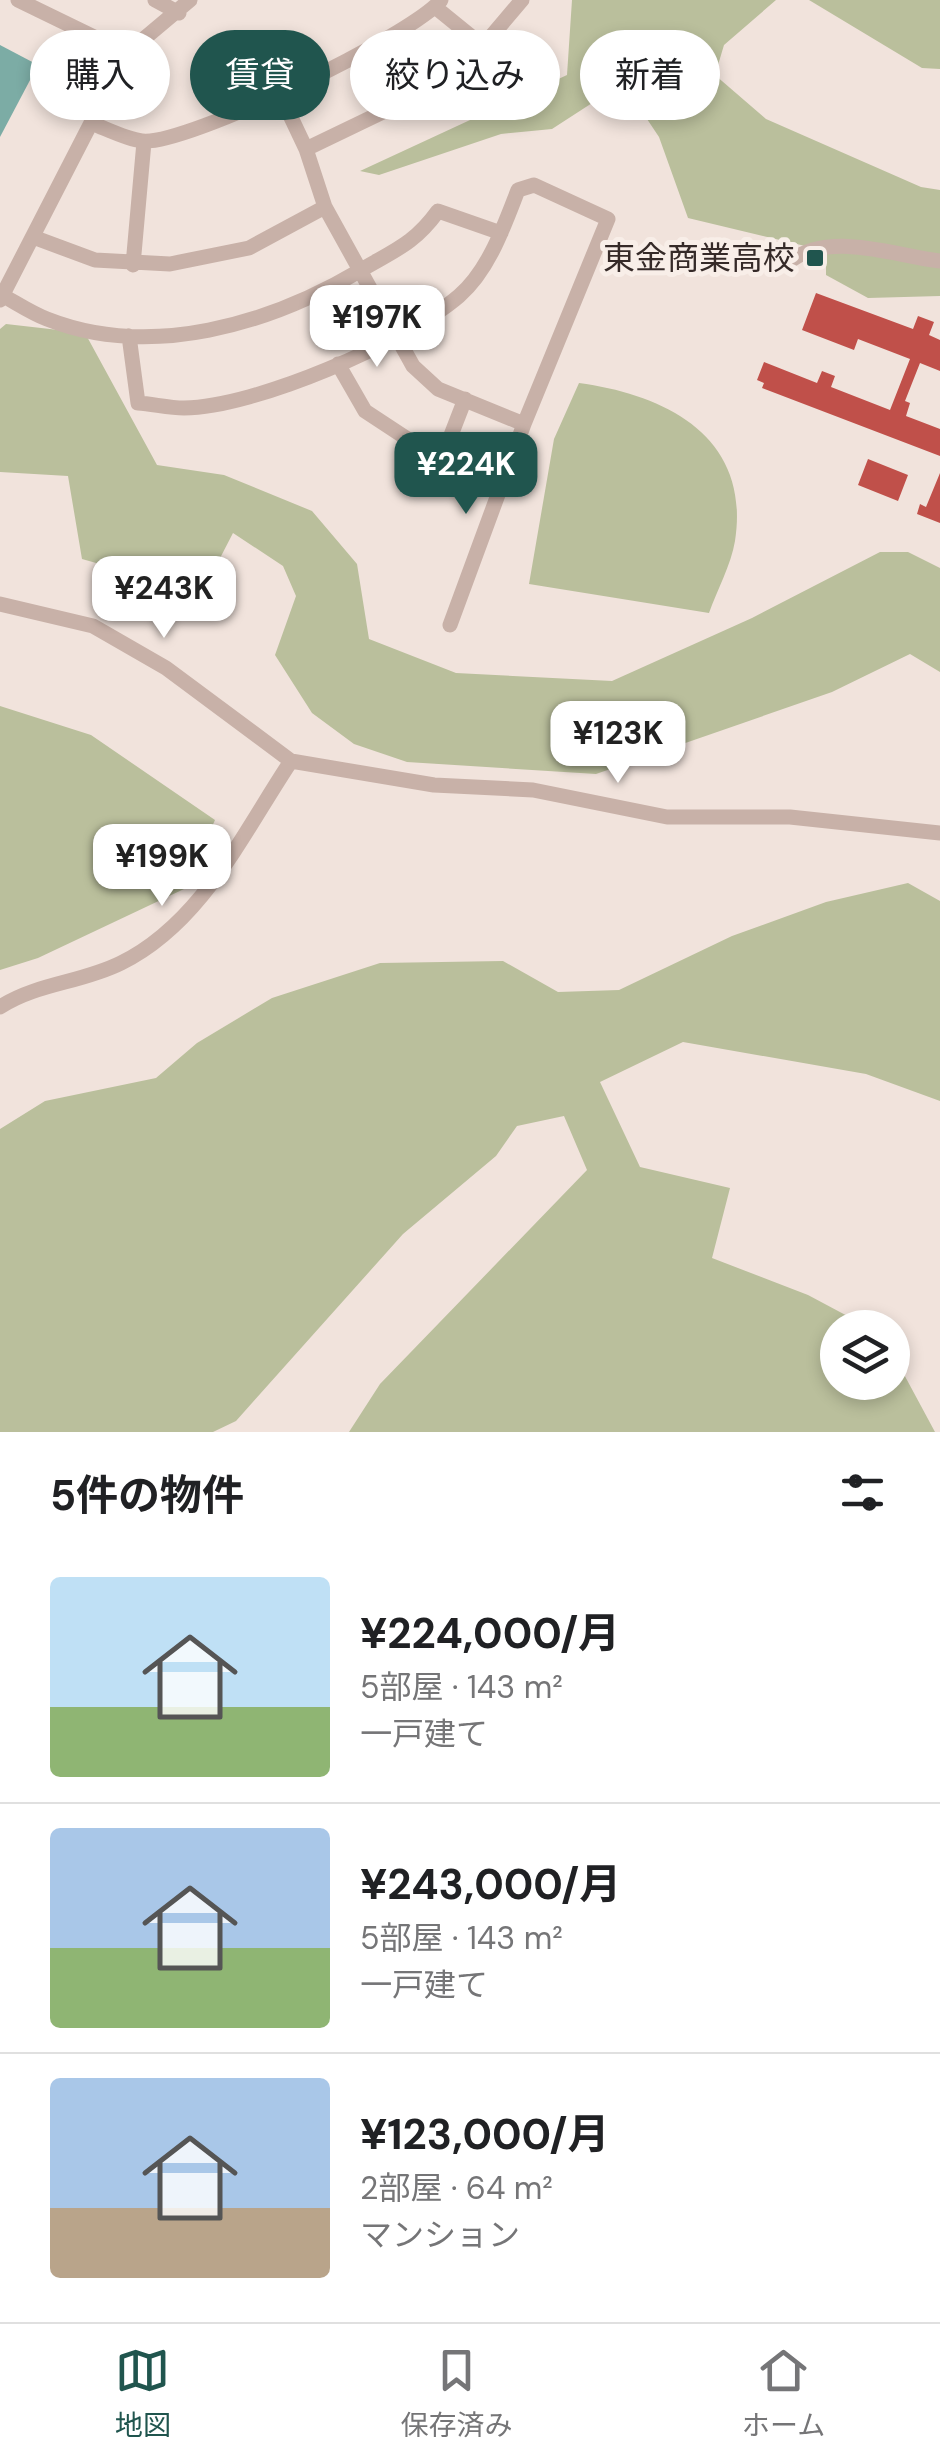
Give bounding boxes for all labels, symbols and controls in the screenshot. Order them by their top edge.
chip: 購入 [30,30,170,120]
chip: 賃貸 [190,30,330,120]
chip: 絞り込み [350,30,560,120]
chip: 新着 [580,30,720,120]
place label: 東金商業高校 [603,237,795,279]
marker: 東金商業高校 [804,247,826,269]
pin: ¥197K [307,285,447,370]
text: ¥197K [332,296,422,338]
pin: ¥224K [396,432,536,517]
text: ¥224K [416,443,516,485]
pin: ¥243K [94,556,234,641]
text: ¥243K [114,567,214,609]
pin: ¥123K [548,701,688,786]
text: ¥123K [572,712,664,754]
pin: ¥199K [92,824,232,909]
text: ¥199K [115,835,209,877]
map controls [820,1310,910,1400]
button: layers [820,1310,910,1400]
icon: filters [835,1465,890,1520]
text: 5件の物件 [50,1468,244,1523]
text: ¥224,000/月 [360,1606,620,1661]
icon: home [130,1617,250,1737]
text: 5部屋 · 143 m² [360,1666,563,1708]
text: 一戸建て [360,1713,488,1755]
text: ¥243,000/月 [360,1857,621,1912]
icon: home [130,1868,250,1988]
text: 5部屋 · 143 m² [360,1917,563,1959]
text: 一戸建て [360,1964,488,2006]
text: ¥123,000/月 [360,2107,609,2162]
icon: home [130,2118,250,2238]
text: 2部屋 · 64 m² [360,2167,553,2209]
text: マンション [360,2214,520,2256]
tab: 地図 [115,2343,171,2444]
tab: 保存済み [400,2343,512,2444]
tab: ホーム [742,2343,825,2444]

